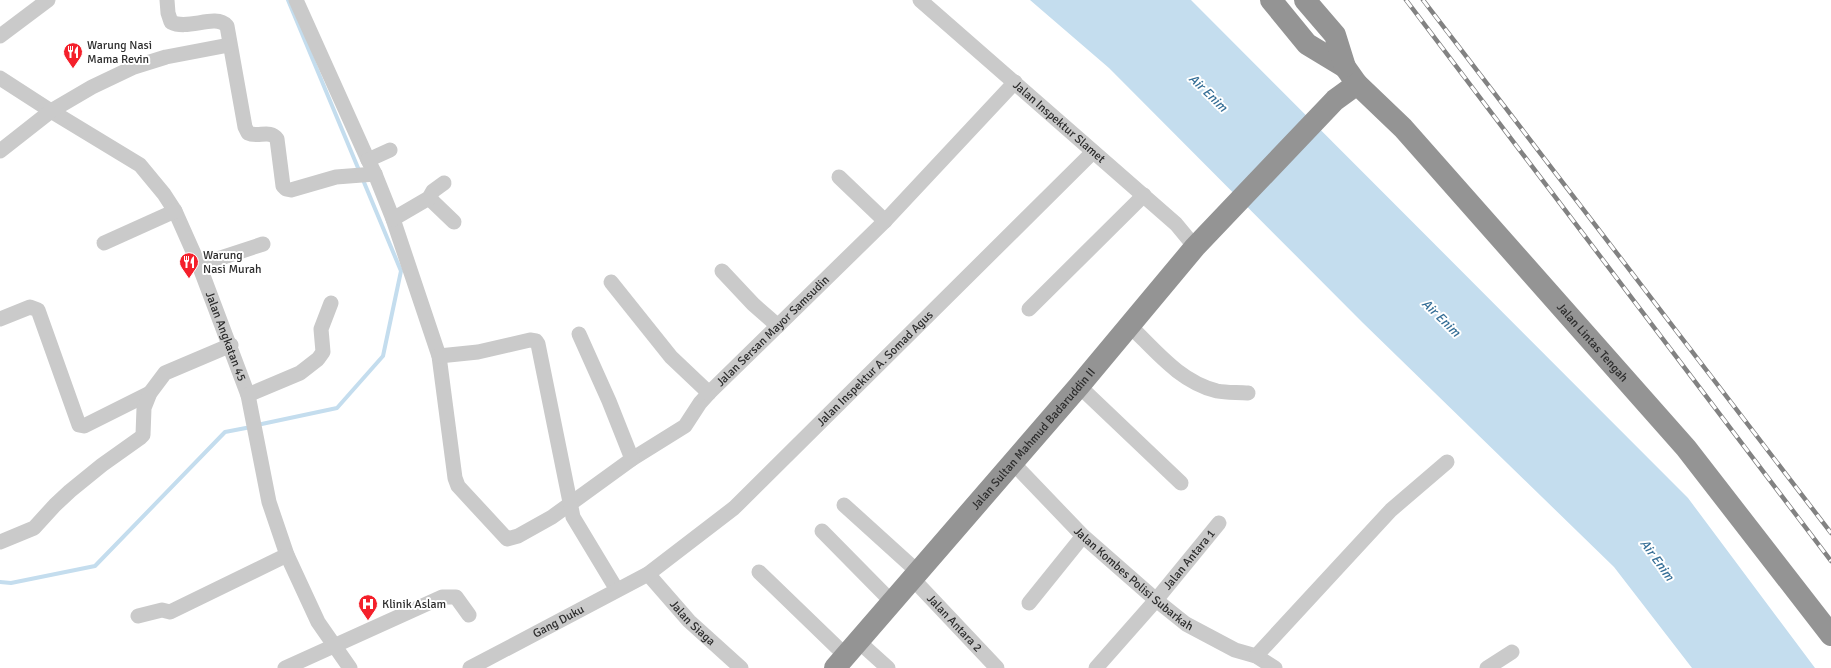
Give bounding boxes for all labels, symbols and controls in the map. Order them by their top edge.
place label: Warung Nasi Mama Revin [87,38,152,67]
restaurant icon: Warung Nasi Mama Revin [62,41,84,69]
water label: Air Enim [1185,71,1231,116]
street label: Jalan Inspektur Slamet [1010,77,1108,166]
place label: Warung Nasi Murah [203,248,262,277]
restaurant icon: Warung Nasi Murah [178,251,200,279]
street label: Jalan Sersan Mayor Samsudin [713,272,832,389]
street label: Jalan Angkatan 45 [202,289,250,383]
water label: Air Enim [1418,296,1464,341]
street label: Jalan Lintas Tengah [1554,300,1632,385]
street label: Jalan Inspektur A. Somad Agus [813,307,936,429]
street label: Jalan Sultan Mahmud Badaruddin II [968,365,1098,513]
street label: Jalan Kombes Polisi Subarkah [1071,524,1196,634]
street label: Jalan Antara 1 [1160,526,1218,593]
water label: Air Enim [1637,536,1678,584]
street label: Jalan Antara 2 [924,591,985,655]
hospital icon: Klinik Aslam [357,593,379,621]
place label: Klinik Aslam [382,597,446,612]
street label: Jalan Siaga [667,597,718,649]
street label: Gang Duku [530,602,587,641]

